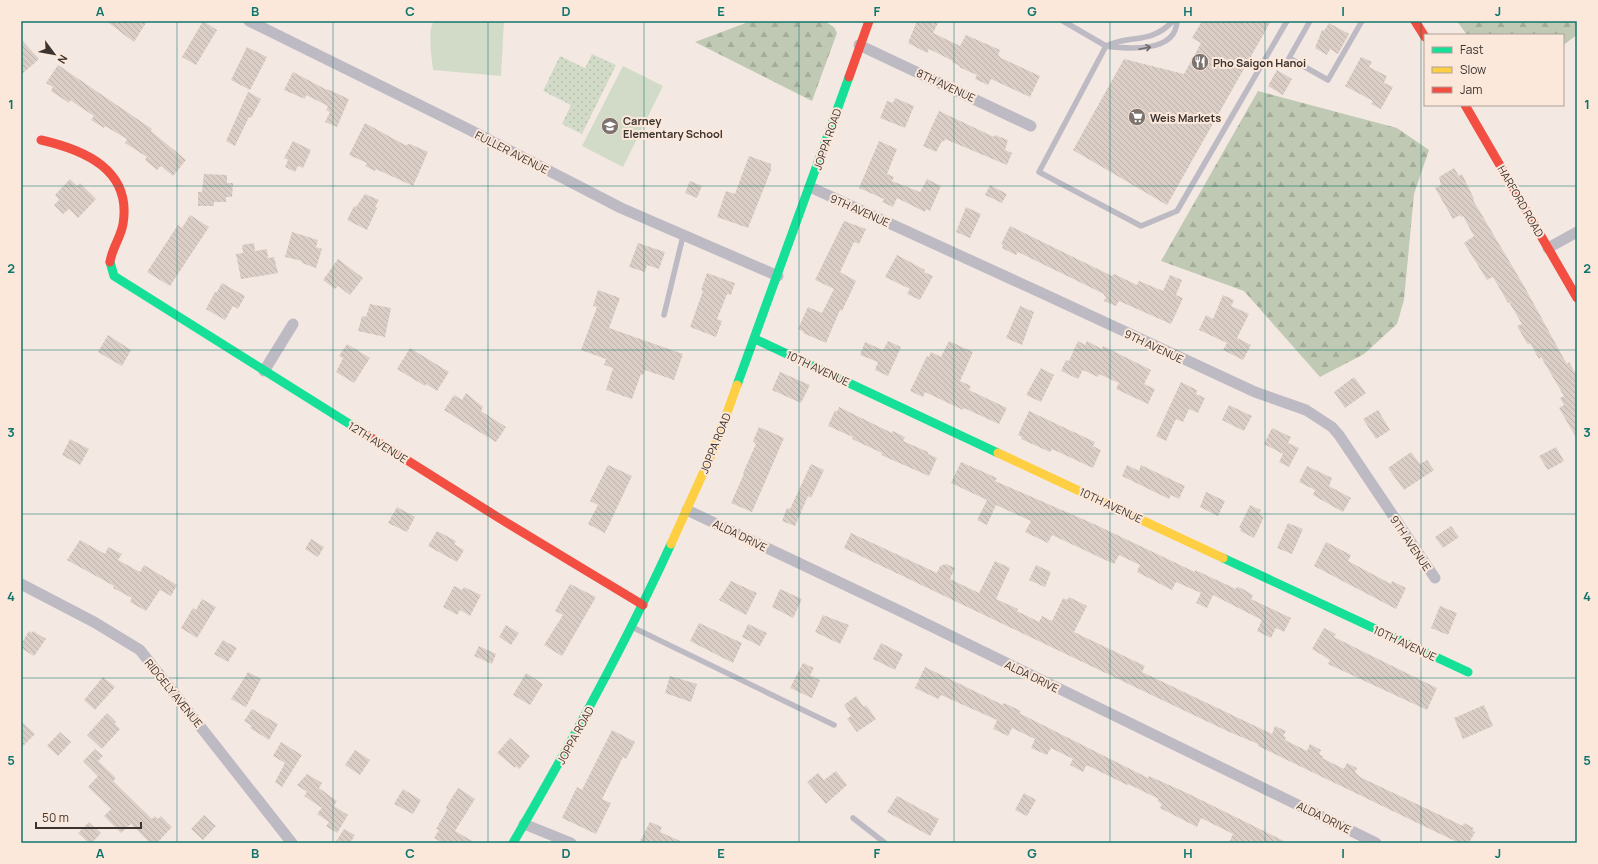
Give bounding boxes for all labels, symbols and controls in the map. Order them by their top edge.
text: A [96,2,105,20]
text: B [251,2,259,20]
text: C [405,2,415,20]
text: D [561,2,571,20]
text: E [717,2,725,20]
text: F [874,2,881,20]
text: G [1027,2,1037,20]
text: H [1183,2,1193,20]
text: I [1341,2,1345,20]
text: J [1495,2,1501,20]
north arrow [34,34,74,74]
legend [1424,34,1564,106]
text: Fast [1460,41,1484,58]
one-way arrow [1138,43,1151,51]
text: N [54,52,71,67]
restaurant icon: Pho Saigon Hanoi [1190,52,1210,72]
place label: Pho Saigon Hanoi [1213,55,1306,70]
text: Slow [1460,61,1486,78]
street label: 8TH AVENUE [914,65,978,105]
text: Jam [1460,81,1482,98]
text: 1 [8,95,14,113]
text: 1 [1584,95,1590,113]
street label: JOPPA ROAD [809,106,845,172]
supermarket icon: Weis Markets [1127,107,1147,127]
place label: Weis Markets [1150,110,1221,125]
place label: Carney Elementary School [623,113,723,141]
school or university icon: Carney Elementary School [600,116,620,136]
street label: FULLER AVENUE [473,127,551,177]
street label: HARFORD ROAD [1494,162,1548,240]
street label: 9TH AVENUE [828,190,892,230]
text: 2 [7,259,15,277]
text: 2 [1583,259,1591,277]
street label: 9TH AVENUE [1122,326,1186,366]
street label: 10TH AVENUE [784,347,852,389]
street label: JOPPA ROAD [696,411,734,475]
street label: 12TH AVENUE [345,418,411,466]
text: 3 [7,423,15,441]
text: 3 [1583,423,1591,441]
street label: 10TH AVENUE [1077,484,1145,526]
street label: 9TH AVENUE [1387,512,1435,574]
street label: ALDA DRIVE [710,515,770,555]
text: 4 [7,587,15,605]
text: 4 [1583,587,1591,605]
street label: 10TH AVENUE [1371,622,1439,664]
street label: RIDGELY AVENUE [142,656,206,730]
street label: ALDA DRIVE [1002,656,1062,696]
street label: JOPPA ROAD [553,703,597,767]
text: 5 [7,751,15,769]
text: 5 [1583,751,1591,769]
street label: ALDA DRIVE [1294,797,1354,837]
scale bar [36,804,141,830]
text: 50 m [42,809,69,826]
text: A [96,844,105,862]
text: B [251,844,259,862]
text: C [405,844,415,862]
text: D [561,844,571,862]
text: E [717,844,725,862]
text: F [874,844,881,862]
text: G [1027,844,1037,862]
text: H [1183,844,1193,862]
text: I [1341,844,1345,862]
text: J [1495,844,1501,862]

